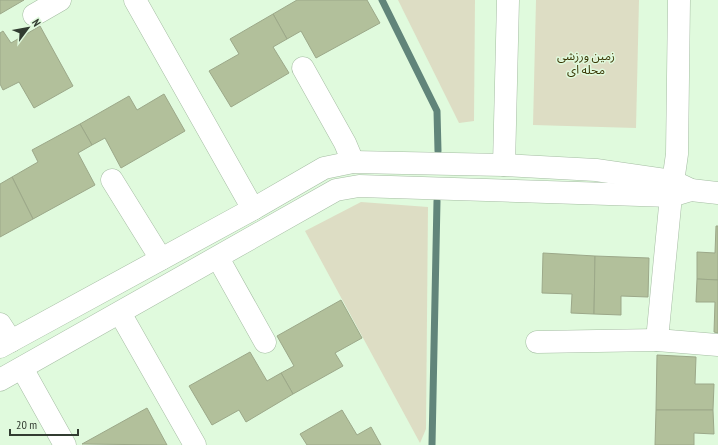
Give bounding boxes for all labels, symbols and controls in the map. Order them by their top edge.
north arrow [8,8,48,48]
text: N [29,16,44,29]
park label: زمین ورزشی محله ای [557,48,615,77]
scale bar [10,411,78,437]
text: 20 m [16,417,37,432]

